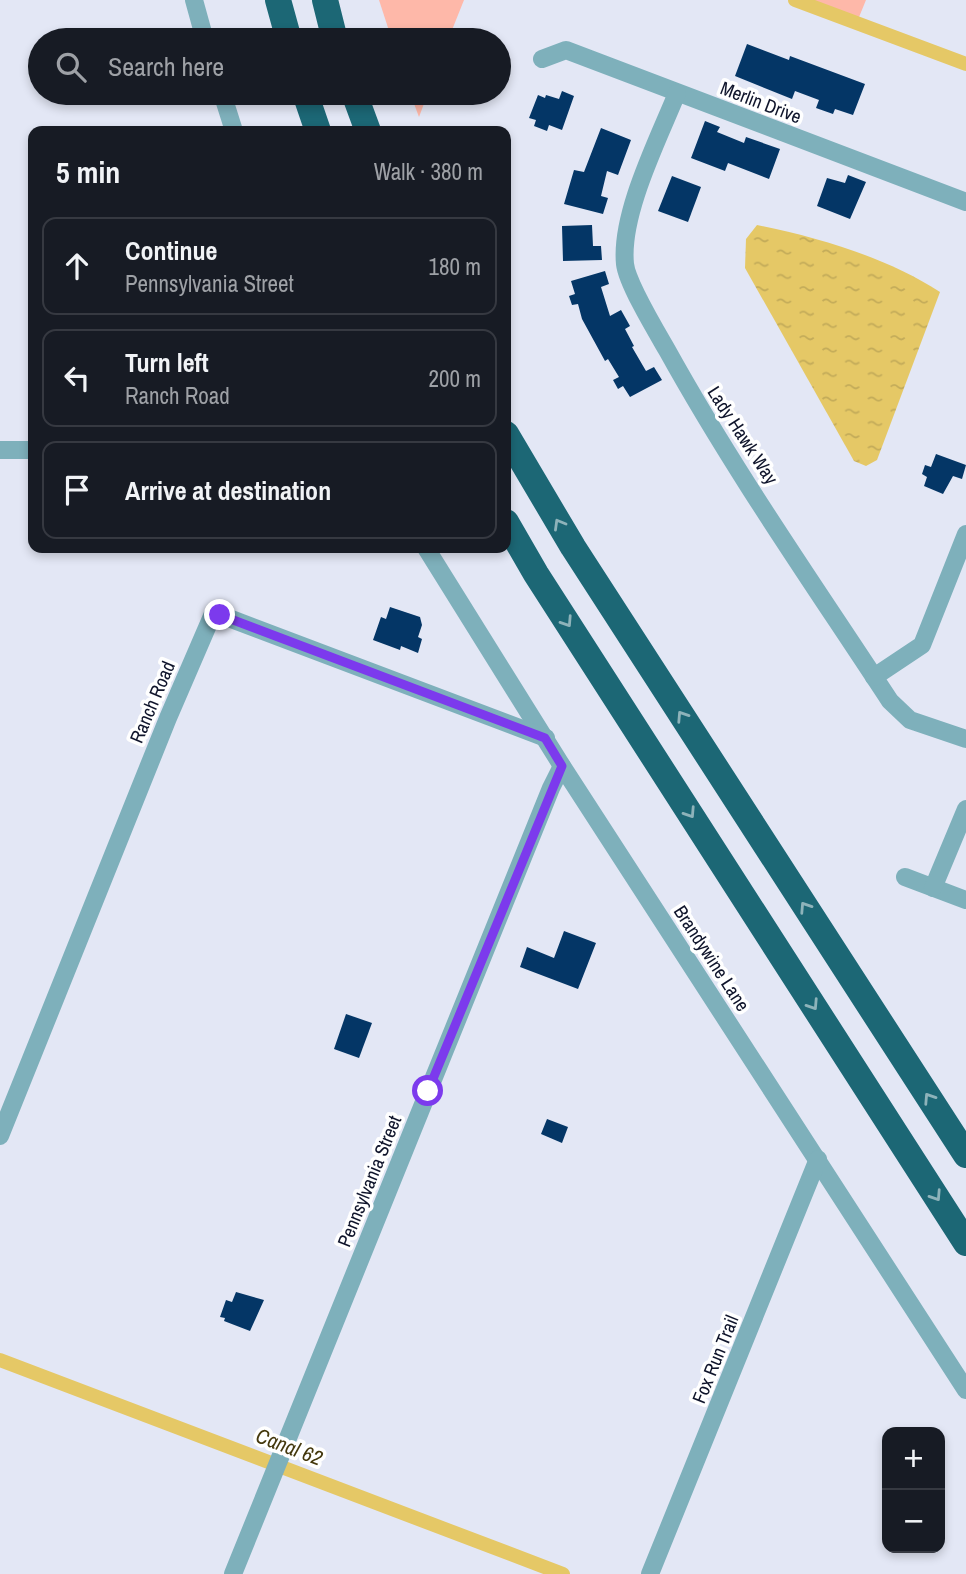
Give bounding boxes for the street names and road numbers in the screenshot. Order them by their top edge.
street label: Merlin Drive [717,75,805,129]
street label: Lady Hawk Way [702,381,785,489]
street label: Ranch Road [123,657,181,747]
street label: Brandywine Lane [668,900,756,1016]
street label: Pennsylvania Street [331,1111,407,1251]
street label: Fox Run Trail [686,1311,744,1407]

